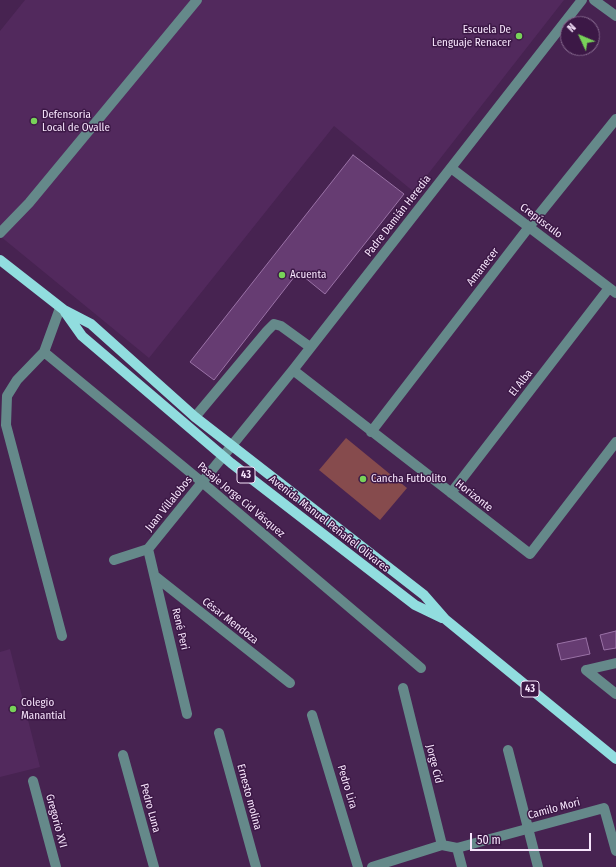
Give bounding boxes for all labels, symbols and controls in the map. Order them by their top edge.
north arrow [560,16,600,56]
text: N [565,21,579,35]
place label: Escuela De Lenguaje Renacer [432,23,511,49]
marker: Escuela De Lenguaje Renacer [514,31,524,41]
place label: Defensoria Local de Ovalle [42,108,110,134]
marker: Defensoria Local de Ovalle [29,116,39,126]
street label: Padre Damián Heredia [362,173,434,259]
street label: Crepúsculo [517,201,565,241]
street label: Amanecer [464,245,502,289]
place label: Acuenta [290,268,326,282]
marker: Acuenta [277,270,287,280]
street label: El Alba [506,367,536,399]
street label: Pasaje Jorge Cid Vásquez [195,460,287,540]
road number: 43 [237,467,255,483]
place label: Cancha Futbolito [371,472,446,486]
street label: Avenida Manuel Peñafiel Olivares [266,473,392,575]
street label: Juan Villalobos [143,474,195,534]
marker: Cancha Futbolito [358,474,368,484]
street label: Horizonte [453,477,495,515]
street label: César Mendoza [199,595,261,647]
street label: René Peri [169,607,191,651]
road number: 43 [521,681,539,697]
place label: Colegio Manantial [21,696,66,722]
marker: Colegio Manantial [8,704,18,714]
street label: Jorge Cid [423,743,445,785]
street label: Ernesto molina [234,763,264,831]
street label: Pedro Lira [334,763,360,811]
street label: Pedro Luna [137,782,163,834]
street label: Gregorio XVI [43,793,69,849]
street label: Camilo Mori [526,796,582,822]
scale bar [472,825,593,851]
text: 50 m [477,833,501,847]

